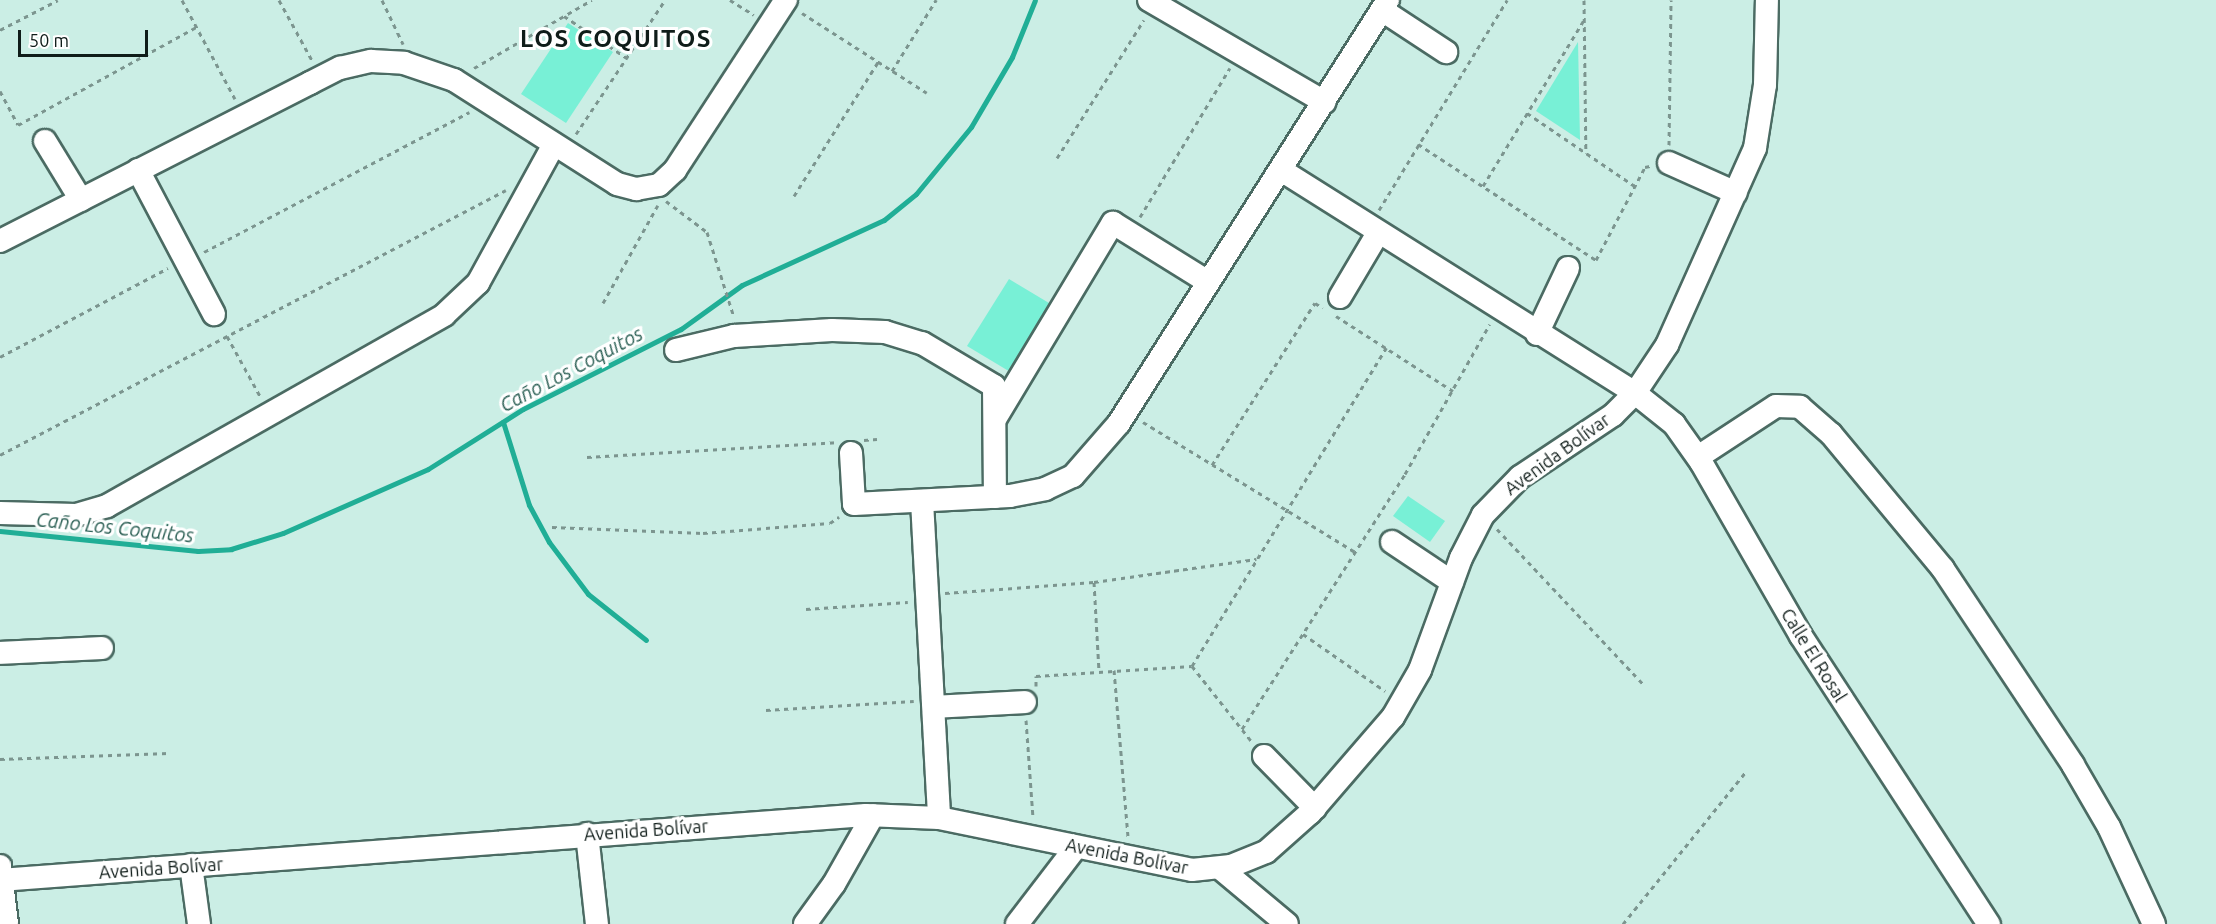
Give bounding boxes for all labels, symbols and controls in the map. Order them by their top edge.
scale bar [21,18,152,56]
district label: LOS COQUITOS [520,25,712,53]
text: 50 m [29,30,69,50]
water label: Caño Los Coquitos [495,321,647,417]
street label: Avenida Bolívar [1500,409,1614,499]
water label: Caño Los Coquitos [35,507,195,547]
street label: Calle El Rosal [1777,604,1851,706]
street label: Avenida Bolívar [583,815,709,845]
street label: Avenida Bolívar [1064,834,1190,878]
street label: Avenida Bolívar [98,853,224,883]

